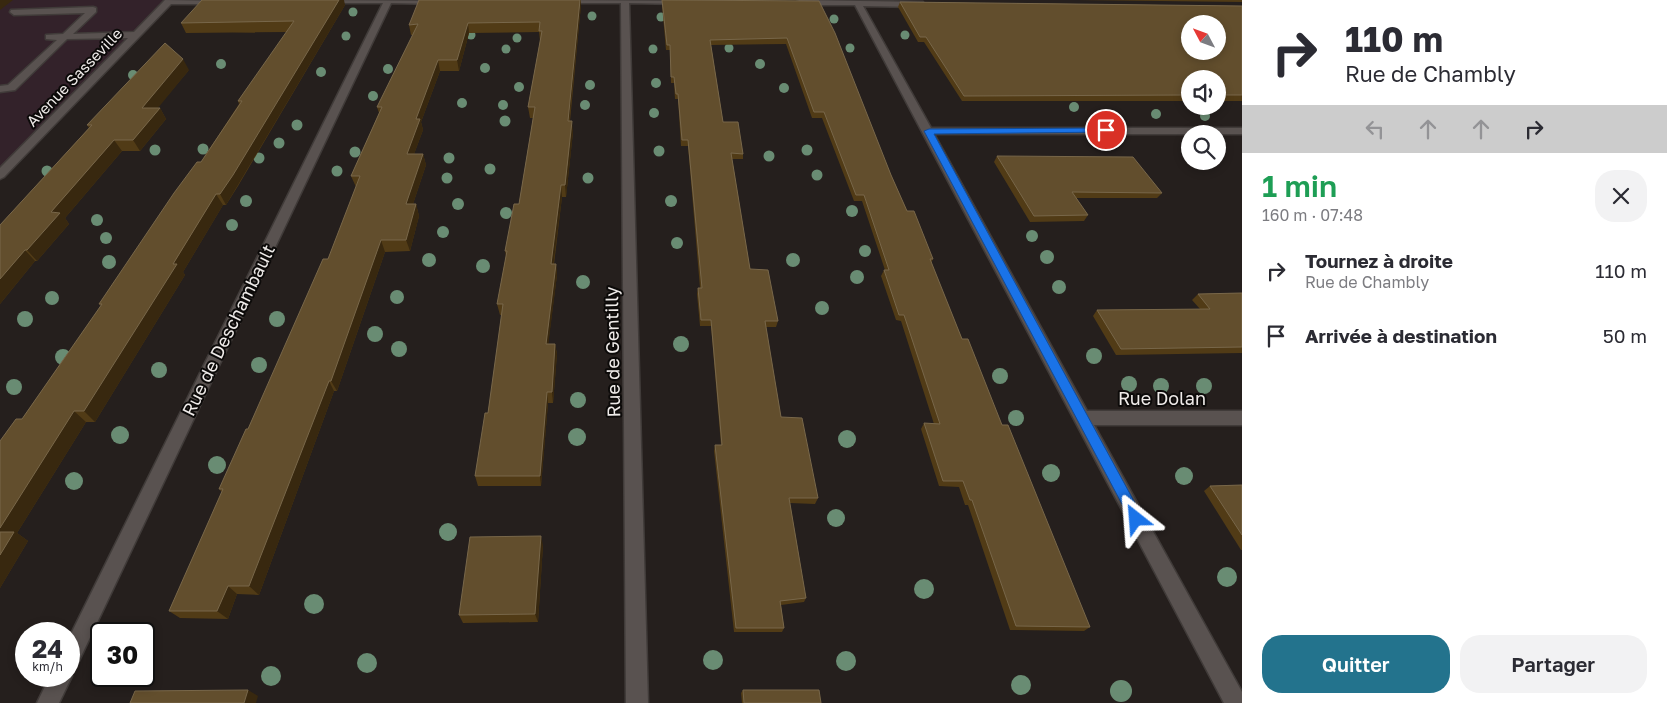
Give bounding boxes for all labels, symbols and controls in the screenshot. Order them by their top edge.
north arrow [1181,15,1226,60]
map controls [1181,15,1226,170]
text: 110 m [1345,18,1443,60]
icon: right [1262,20,1327,85]
street label: Avenue Sasseville [22,24,126,130]
text: Rue de Chambly [1345,60,1516,87]
button: sound [1181,70,1226,115]
pin [1085,109,1127,151]
icon: left [1361,115,1389,143]
icon: ahead [1414,115,1442,143]
icon: ahead [1467,115,1495,143]
icon: right [1520,115,1548,143]
icon: arrive [1092,116,1120,144]
button: search [1181,125,1226,170]
text: 1 min [1262,168,1337,204]
button: close [1595,170,1647,222]
text: 160 m · 07:48 [1262,205,1363,225]
street label: Rue de Deschambault [177,241,279,419]
text: Tournez à droite [1305,249,1453,272]
icon: right [1262,257,1290,285]
text: 110 m [1595,259,1647,282]
text: Rue de Chambly [1305,272,1429,292]
street label: Rue de Gentilly [600,286,624,418]
icon: arrive [1262,322,1290,350]
text: Arrivée à destination [1305,324,1497,347]
text: 50 m [1603,324,1647,347]
street label: Rue Dolan [1118,387,1206,409]
position arrow [1109,492,1161,544]
speed limit sign: 30 [90,622,155,687]
text: 24 [32,633,63,664]
button: Quitter [1262,635,1450,693]
button: Partager [1460,635,1647,693]
text: km/h [32,659,63,674]

